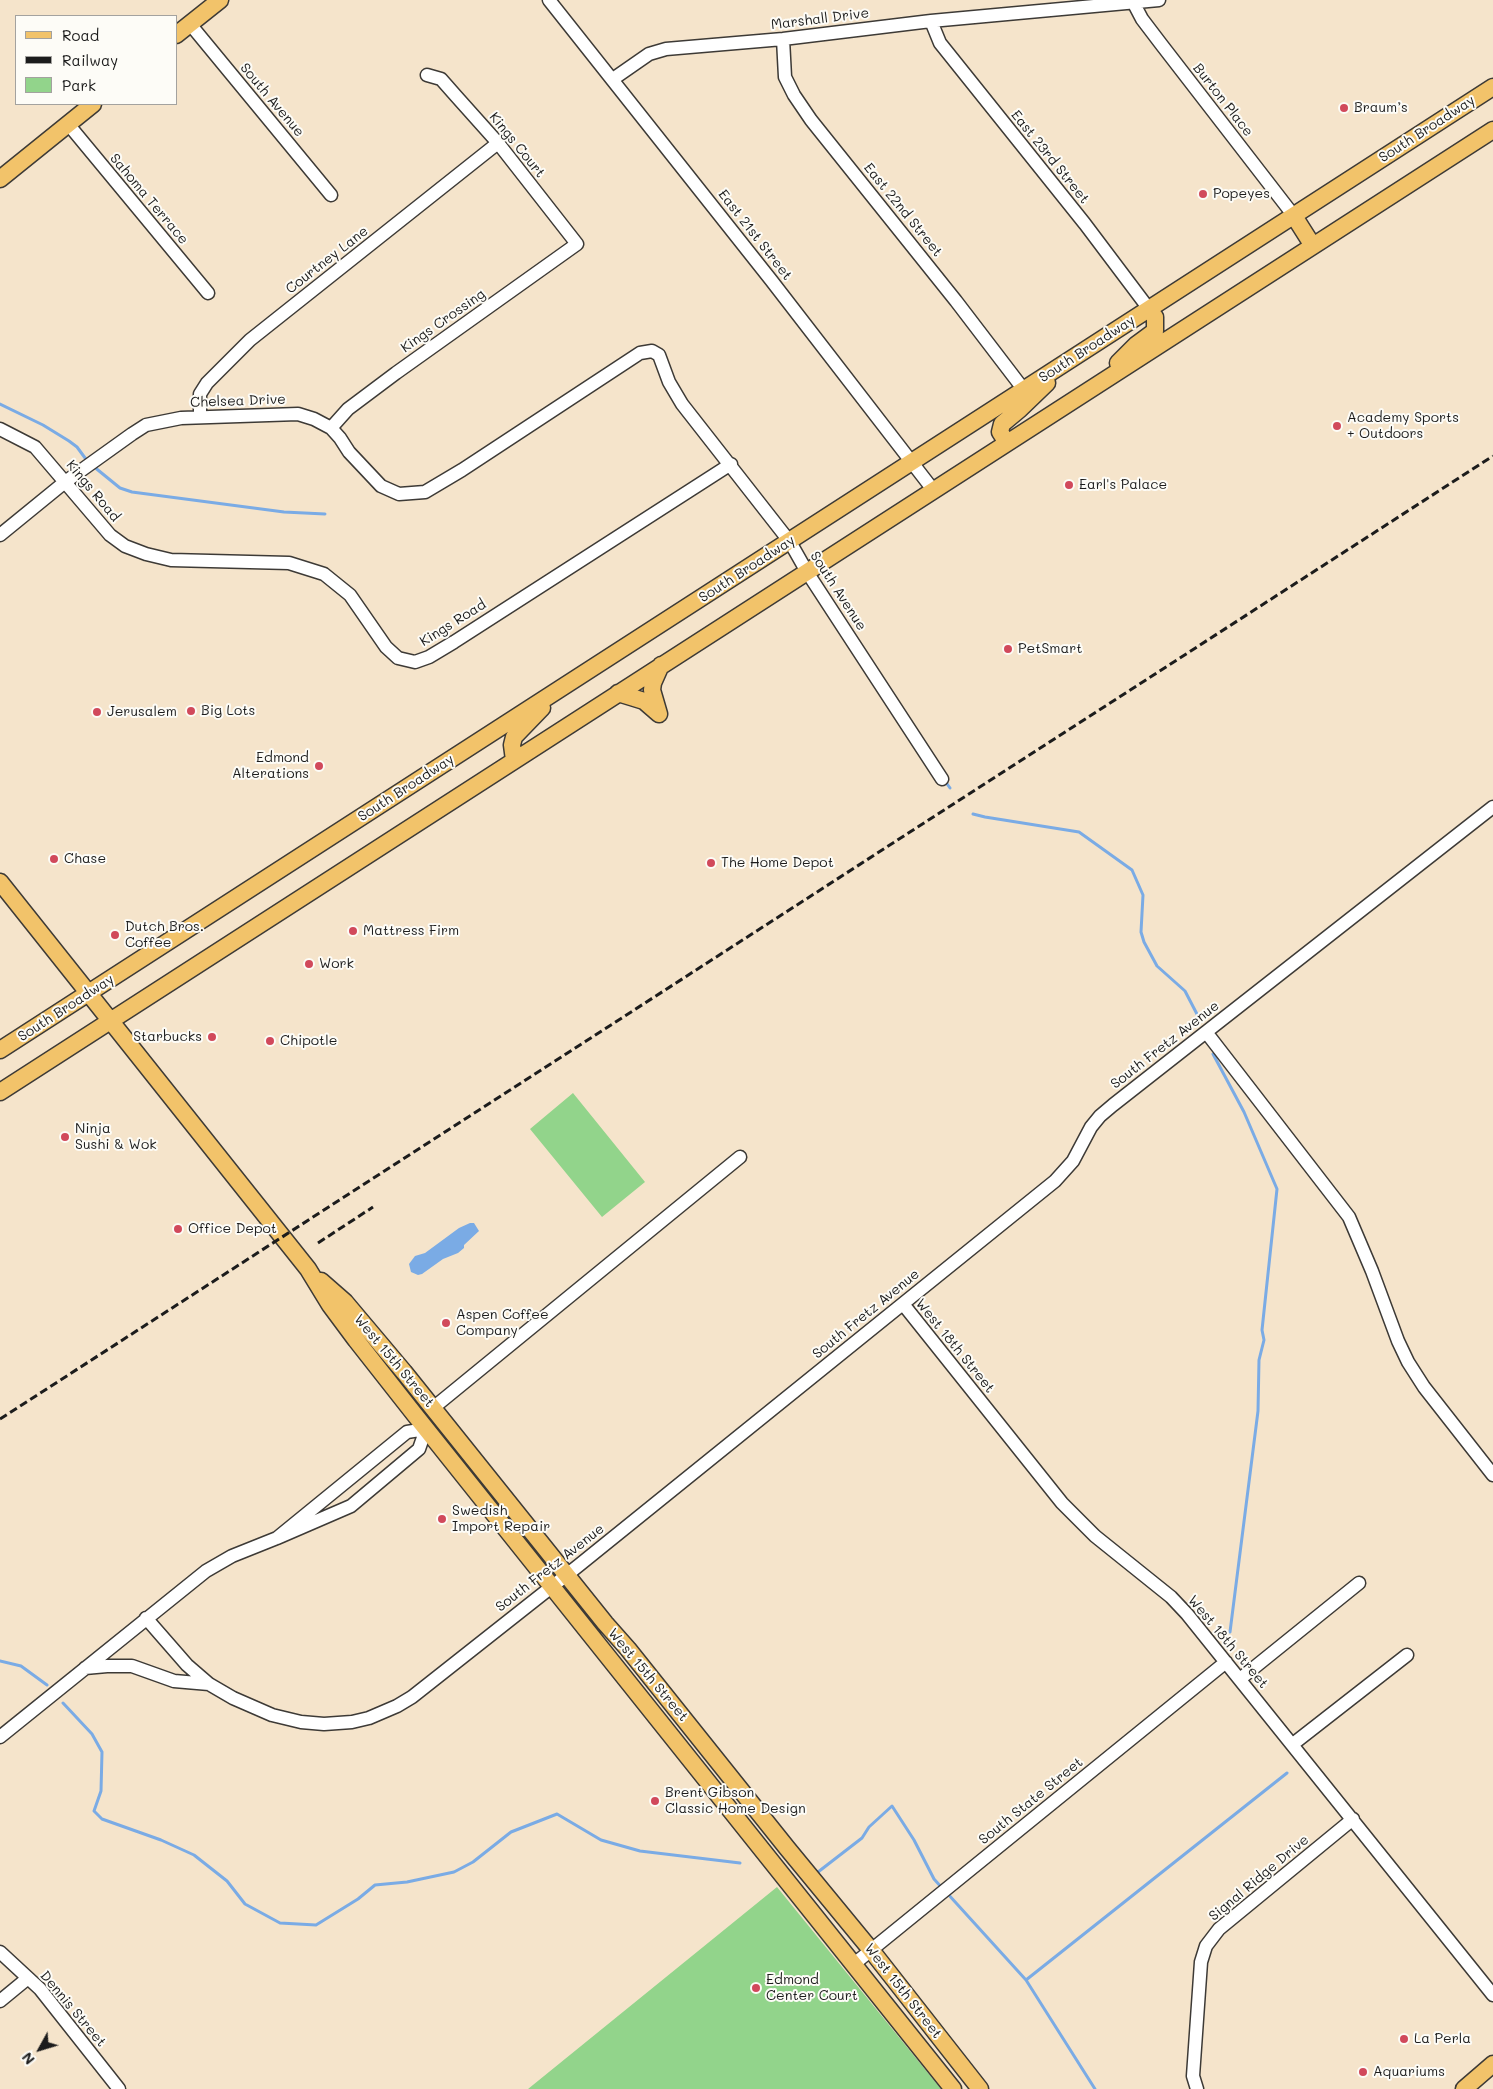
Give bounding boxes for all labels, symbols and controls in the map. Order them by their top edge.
street label: Marshall Drive [770,5,870,33]
legend [15,15,178,105]
text: Road [62,25,99,45]
text: Railway [62,50,118,70]
street label: South Avenue [236,60,308,140]
street label: Burton Place [1189,60,1257,140]
text: Park [62,75,96,95]
street label: South Broadway [1376,92,1478,166]
place label: Braum’s [1354,100,1408,116]
marker: Braum’s [1338,102,1350,114]
street label: East 23rd Street [1007,107,1093,207]
street label: Kings Court [486,109,548,181]
street label: Sahoma Terrace [106,150,192,248]
street label: East 22nd Street [860,160,946,260]
street label: East 21st Street [714,186,796,284]
place label: Popeyes [1213,186,1270,202]
marker: Popeyes [1197,188,1209,200]
street label: Courtney Lane [282,223,372,297]
street label: Kings Crossing [398,286,488,356]
street label: South Broadway [1036,312,1138,386]
street label: Chelsea Drive [190,391,286,411]
place label: Academy Sports + Outdoors [1347,410,1459,442]
marker: Academy Sports + Outdoors [1331,420,1343,432]
street label: Kings Road [63,457,123,525]
place label: Earl's Palace [1079,477,1167,493]
marker: Earl's Palace [1063,479,1075,491]
street label: South Broadway [696,532,798,606]
street label: South Avenue [806,548,870,634]
street label: Kings Road [417,596,489,650]
place label: PetSmart [1018,641,1082,657]
marker: PetSmart [1002,643,1014,655]
place label: Big Lots [201,703,255,719]
place label: Jerusalem [107,704,177,720]
marker: Big Lots [185,705,197,717]
marker: Jerusalem [91,706,103,718]
place label: Edmond Alterations [232,750,309,782]
street label: South Broadway [355,751,457,825]
marker: Edmond Alterations [313,760,325,772]
place label: Chase [64,851,106,867]
marker: Chase [48,853,60,865]
place label: The Home Depot [721,855,834,871]
marker: The Home Depot [705,857,717,869]
place label: Dutch Bros. Coffee [125,919,204,952]
place label: Mattress Firm [363,923,459,939]
marker: Mattress Firm [347,925,359,937]
marker: Dutch Bros. Coffee [109,929,121,941]
place label: Work [319,956,354,972]
marker: Work [303,958,315,970]
street label: South Broadway [15,971,117,1045]
street label: South Fretz Avenue [1108,998,1222,1092]
place label: Starbucks [133,1029,202,1045]
marker: Starbucks [206,1031,218,1043]
place label: Chipotle [280,1033,337,1049]
marker: Chipotle [264,1035,276,1047]
place label: Ninja Sushi & Wok [75,1121,157,1154]
marker: Ninja Sushi & Wok [59,1131,71,1143]
place label: Office Depot [188,1221,277,1237]
marker: Office Depot [172,1223,184,1235]
street label: South Fretz Avenue [809,1266,923,1362]
street label: West 18th Street [912,1296,998,1396]
place label: Aspen Coffee Company [456,1307,549,1340]
street label: West 15th Street [350,1311,438,1411]
marker: Aspen Coffee Company [440,1317,452,1329]
place label: Swedish Import Repair [452,1503,550,1535]
marker: Swedish Import Repair [436,1513,448,1525]
street label: South Fretz Avenue [493,1521,607,1615]
street label: West 18th Street [1184,1592,1272,1692]
street label: West 15th Street [604,1625,692,1725]
street label: South State Street [976,1754,1086,1848]
place label: Brent Gibson Classic Home Design [665,1785,806,1818]
marker: Brent Gibson Classic Home Design [649,1795,661,1807]
street label: Signal Ridge Drive [1206,1831,1312,1925]
street label: West 15th Street [861,1940,945,2042]
street label: Dennis Street [36,1968,110,2050]
place label: Edmond Center Court [766,1972,858,2004]
marker: Edmond Center Court [750,1982,762,1994]
north arrow [15,2024,65,2074]
place label: La Perla [1414,2031,1471,2047]
marker: La Perla [1398,2033,1410,2045]
text: N [17,2049,39,2069]
place label: Aquariums [1373,2064,1445,2080]
marker: Aquariums [1357,2066,1369,2078]

